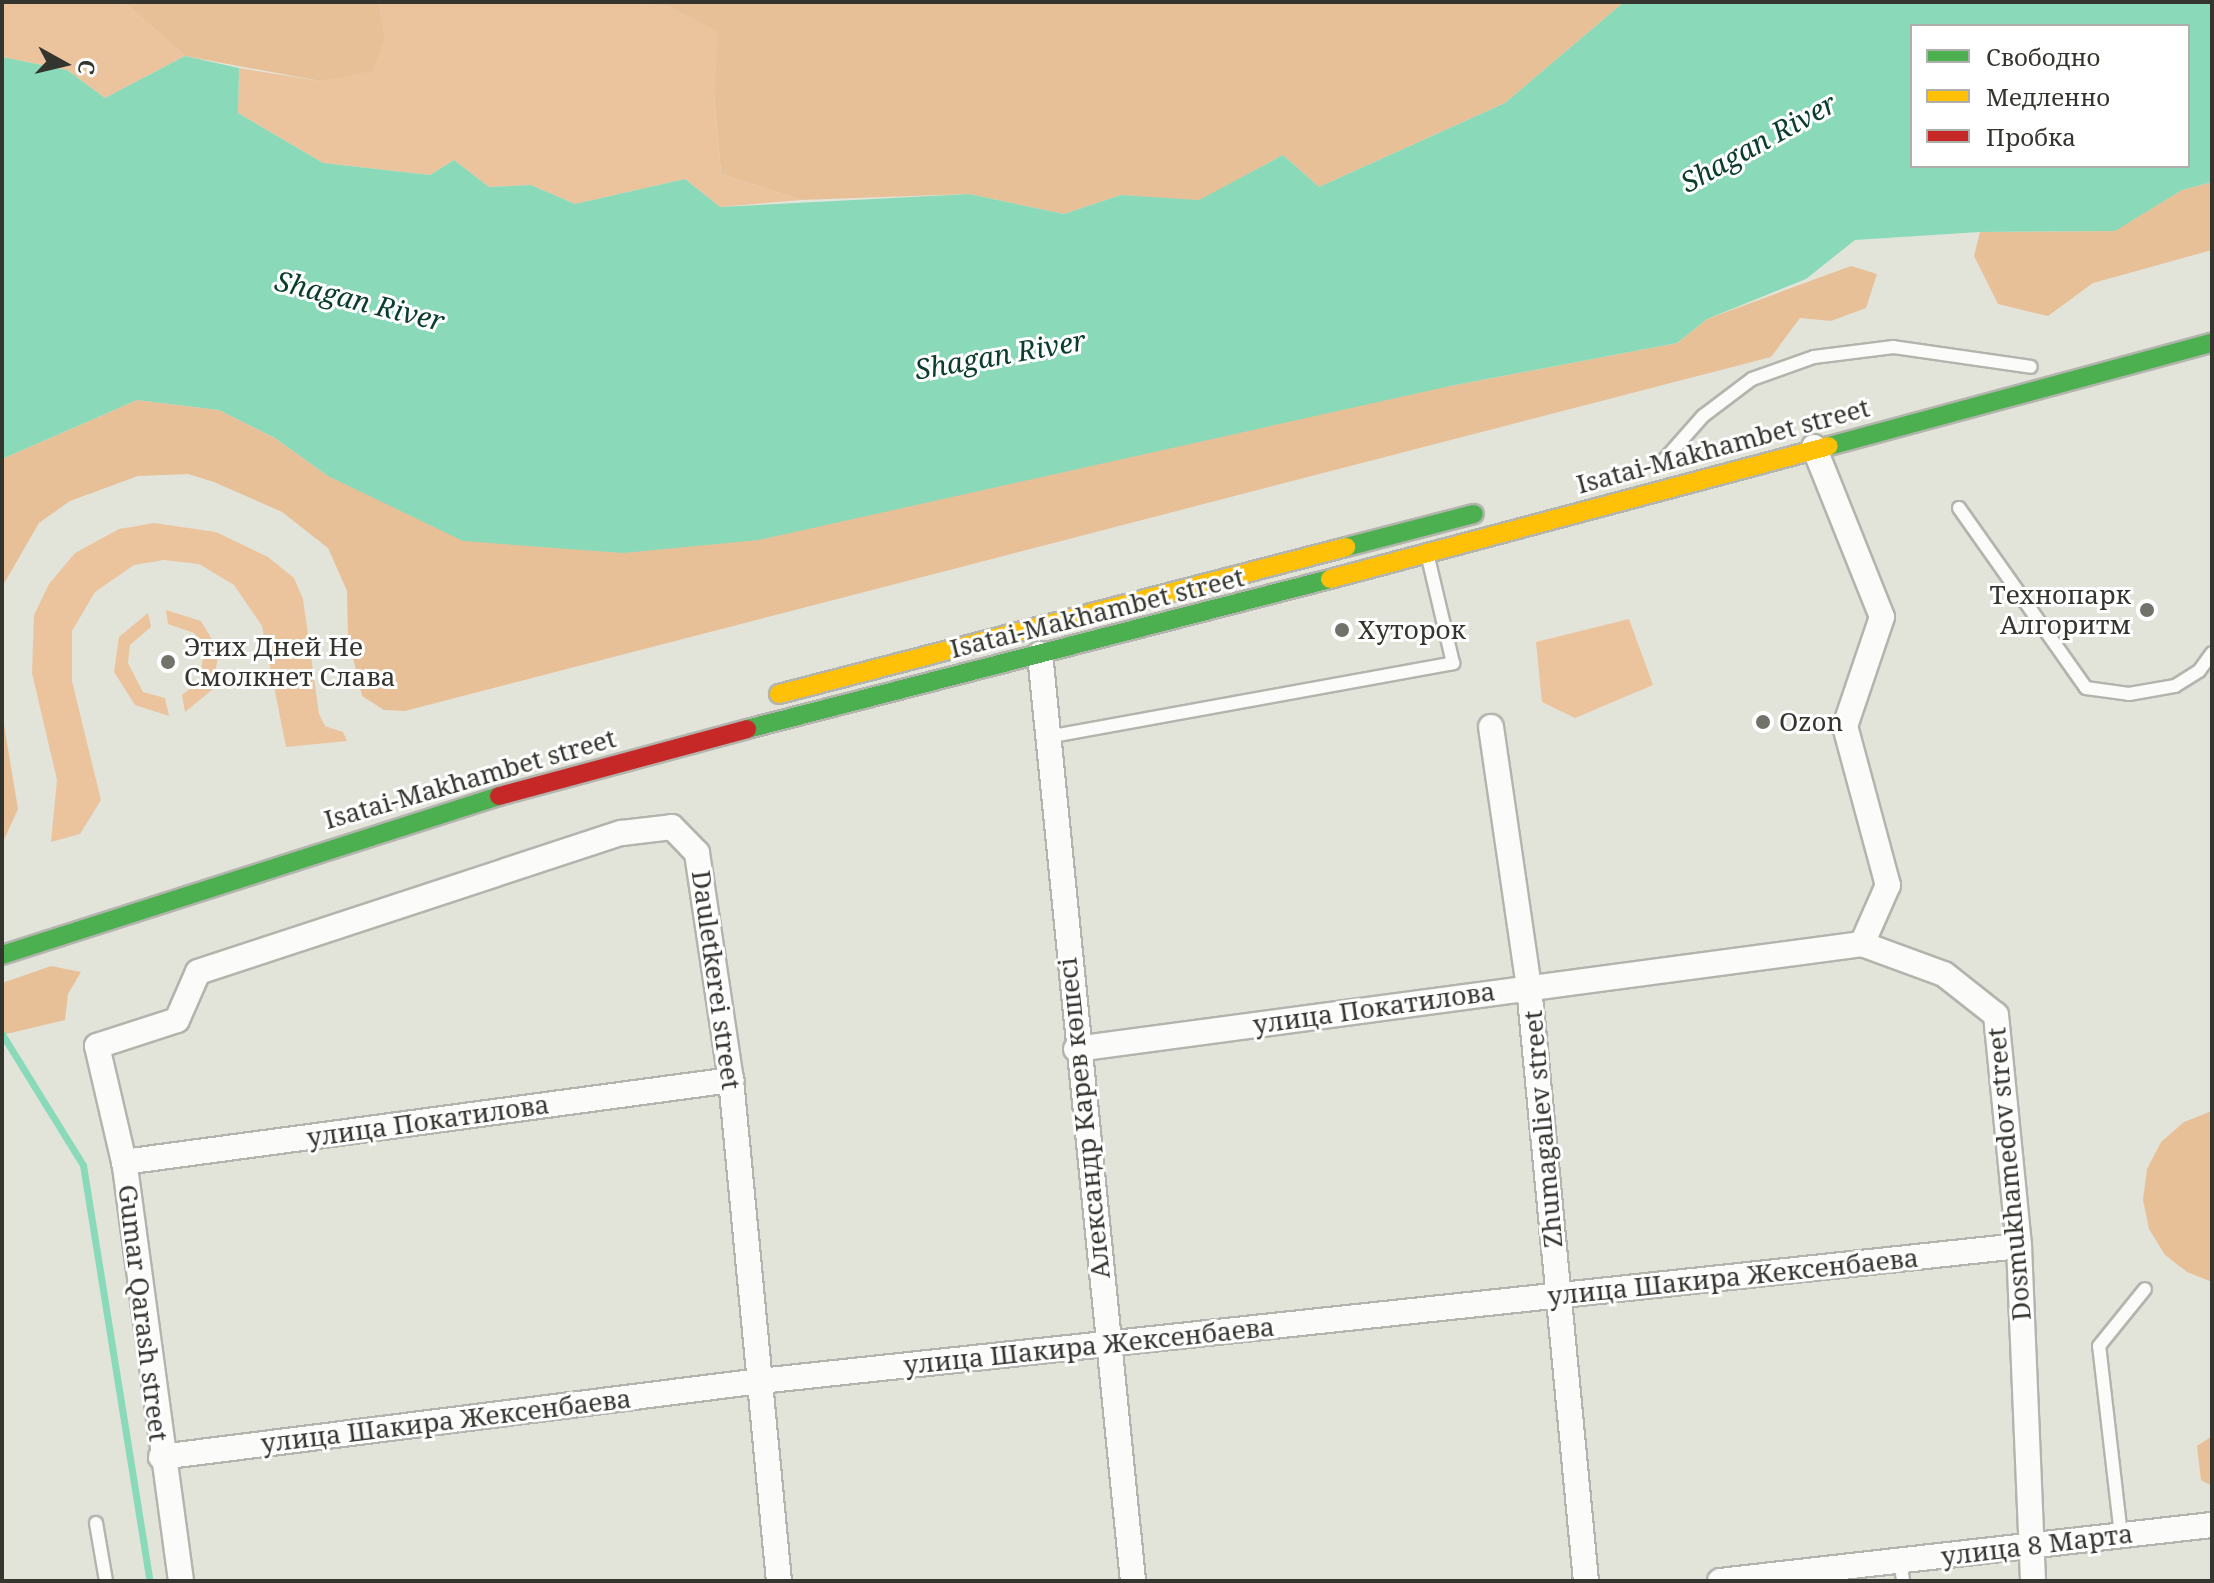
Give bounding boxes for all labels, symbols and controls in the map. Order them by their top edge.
north arrow [24,24,104,104]
legend [1910,24,2190,168]
text: Свободно [1986,40,2100,73]
text: С [72,58,104,77]
text: Медленно [1986,80,2110,113]
water label: Shagan River [1674,85,1842,199]
text: Пробка [1986,120,2076,153]
water label: Shagan River [272,263,448,337]
water label: Shagan River [912,322,1088,386]
street label: Isatai-Makhambet street [1573,392,1873,500]
street label: Isatai-Makhambet street [947,561,1247,665]
place label: Технопарк Алгоритм [1990,579,2131,640]
marker: Технопарк Алгоритм [2138,601,2156,619]
place label: Хуторок [1358,614,1466,646]
marker: Хуторок [1333,621,1351,639]
place label: Этих Дней Не Смолкнет Слава [184,631,396,692]
marker: Этих Дней Не Смолкнет Слава [159,653,177,671]
place label: Ozon [1779,706,1843,738]
marker: Ozon [1754,713,1772,731]
street label: Isatai-Makhambet street [321,722,619,836]
street label: Dauletkerei street [685,868,747,1092]
street label: Александр Карев көшесі [1052,956,1116,1280]
street label: улица Покатилова [1251,976,1497,1040]
street label: Zhumagaliev street [1517,1009,1569,1249]
street label: Dosmukhamedov street [1981,1026,2037,1322]
street label: улица Покатилова [305,1089,551,1153]
street label: Gumar Qarash street [112,1183,174,1443]
street label: улица Шакира Жексенбаева [1546,1242,1920,1312]
street label: улица Шакира Жексенбаева [902,1311,1276,1381]
street label: улица Шакира Жексенбаева [259,1383,633,1459]
street label: улица 8 Марта [1939,1518,2135,1572]

